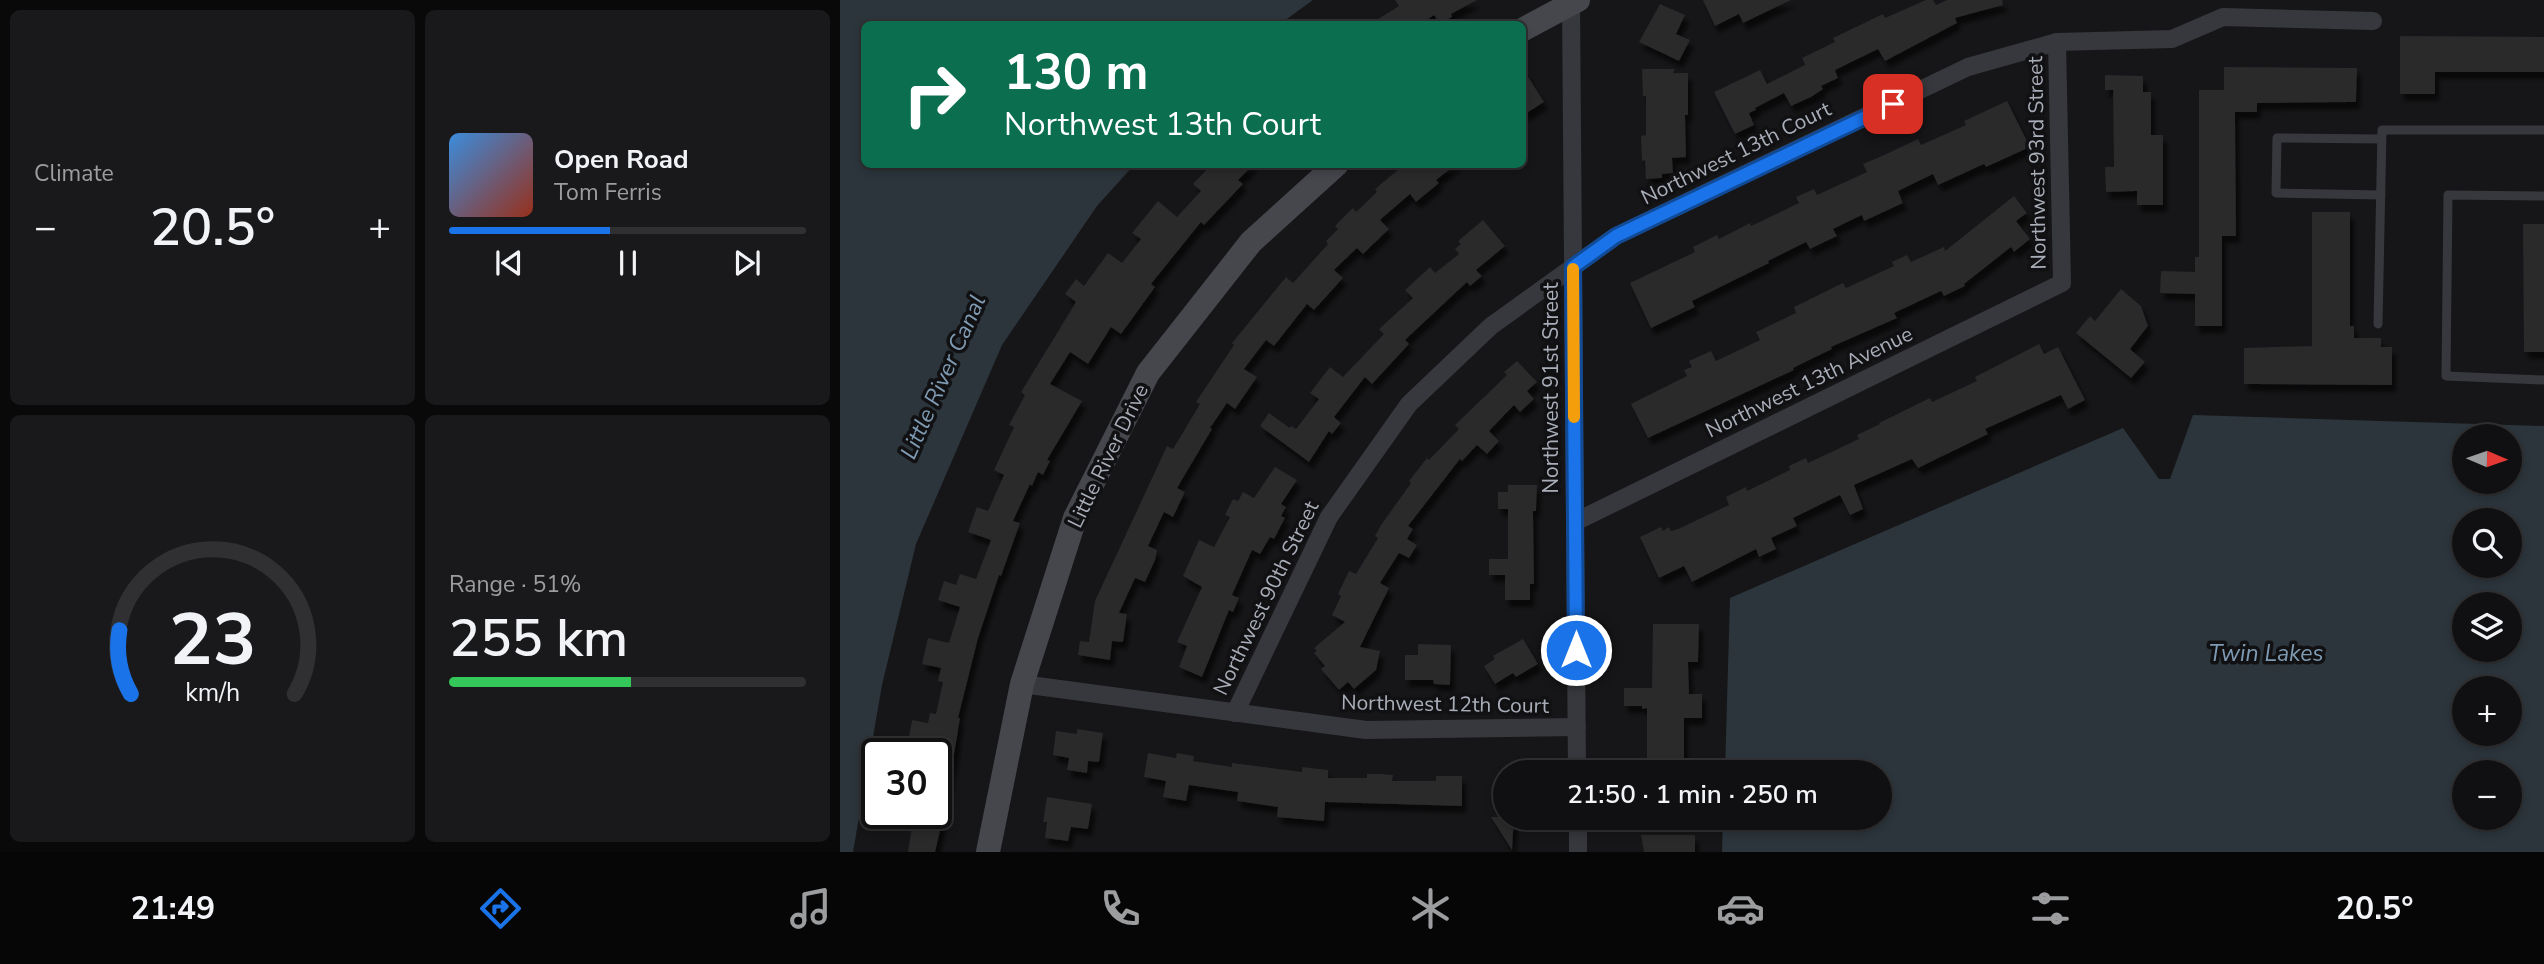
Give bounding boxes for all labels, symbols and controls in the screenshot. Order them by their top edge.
text: 130 m [1004,39,1148,106]
icon: right [889,49,980,140]
street label: Northwest 93rd Street [2021,55,2053,270]
pin [1863,74,1923,134]
icon: arrive [1874,85,1912,123]
street label: Northwest 13th Court [1636,95,1836,211]
text: Northwest 13th Court [1004,103,1321,146]
text: Open Road [554,142,689,177]
text: Climate [34,158,114,189]
text: Tom Ferris [554,177,662,208]
text: 20.5° [150,192,275,263]
text: − [34,202,57,253]
text: + [368,202,391,253]
icon: previous [490,244,528,282]
icon: pause [609,244,647,282]
icon: next [728,244,766,282]
street label: Northwest 91st Street [1537,282,1565,494]
water label: Little River Canal [893,290,993,464]
street label: Northwest 13th Avenue [1701,320,1917,444]
street label: Little River Drive [1061,379,1155,533]
north arrow [2452,424,2522,494]
map controls [2452,424,2522,830]
street label: Northwest 90th Street [1207,496,1326,700]
button: search [2452,508,2522,578]
text: Range · 51% [449,569,581,600]
text: 23 [169,591,256,691]
button: layers [2452,592,2522,662]
text: 255 km [449,603,628,674]
position arrow [1539,613,1613,687]
water label: Twin Lakes [2208,638,2324,669]
text: km/h [185,676,240,710]
button: + [2452,676,2522,746]
street label: Northwest 12th Court [1341,688,1550,720]
speed limit sign: 30 [861,738,952,829]
button: − [2452,760,2522,830]
text: 21:50 · 1 min · 250 m [1567,777,1818,812]
icon: directions [476,884,525,933]
icon: music [786,884,835,933]
icon: phone [1096,884,1145,933]
icon: climate [1406,884,1455,933]
icon: car [1716,884,1765,933]
icon: filters [2026,884,2075,933]
text: 21:49 [130,887,215,930]
text: 20.5° [2336,887,2413,930]

